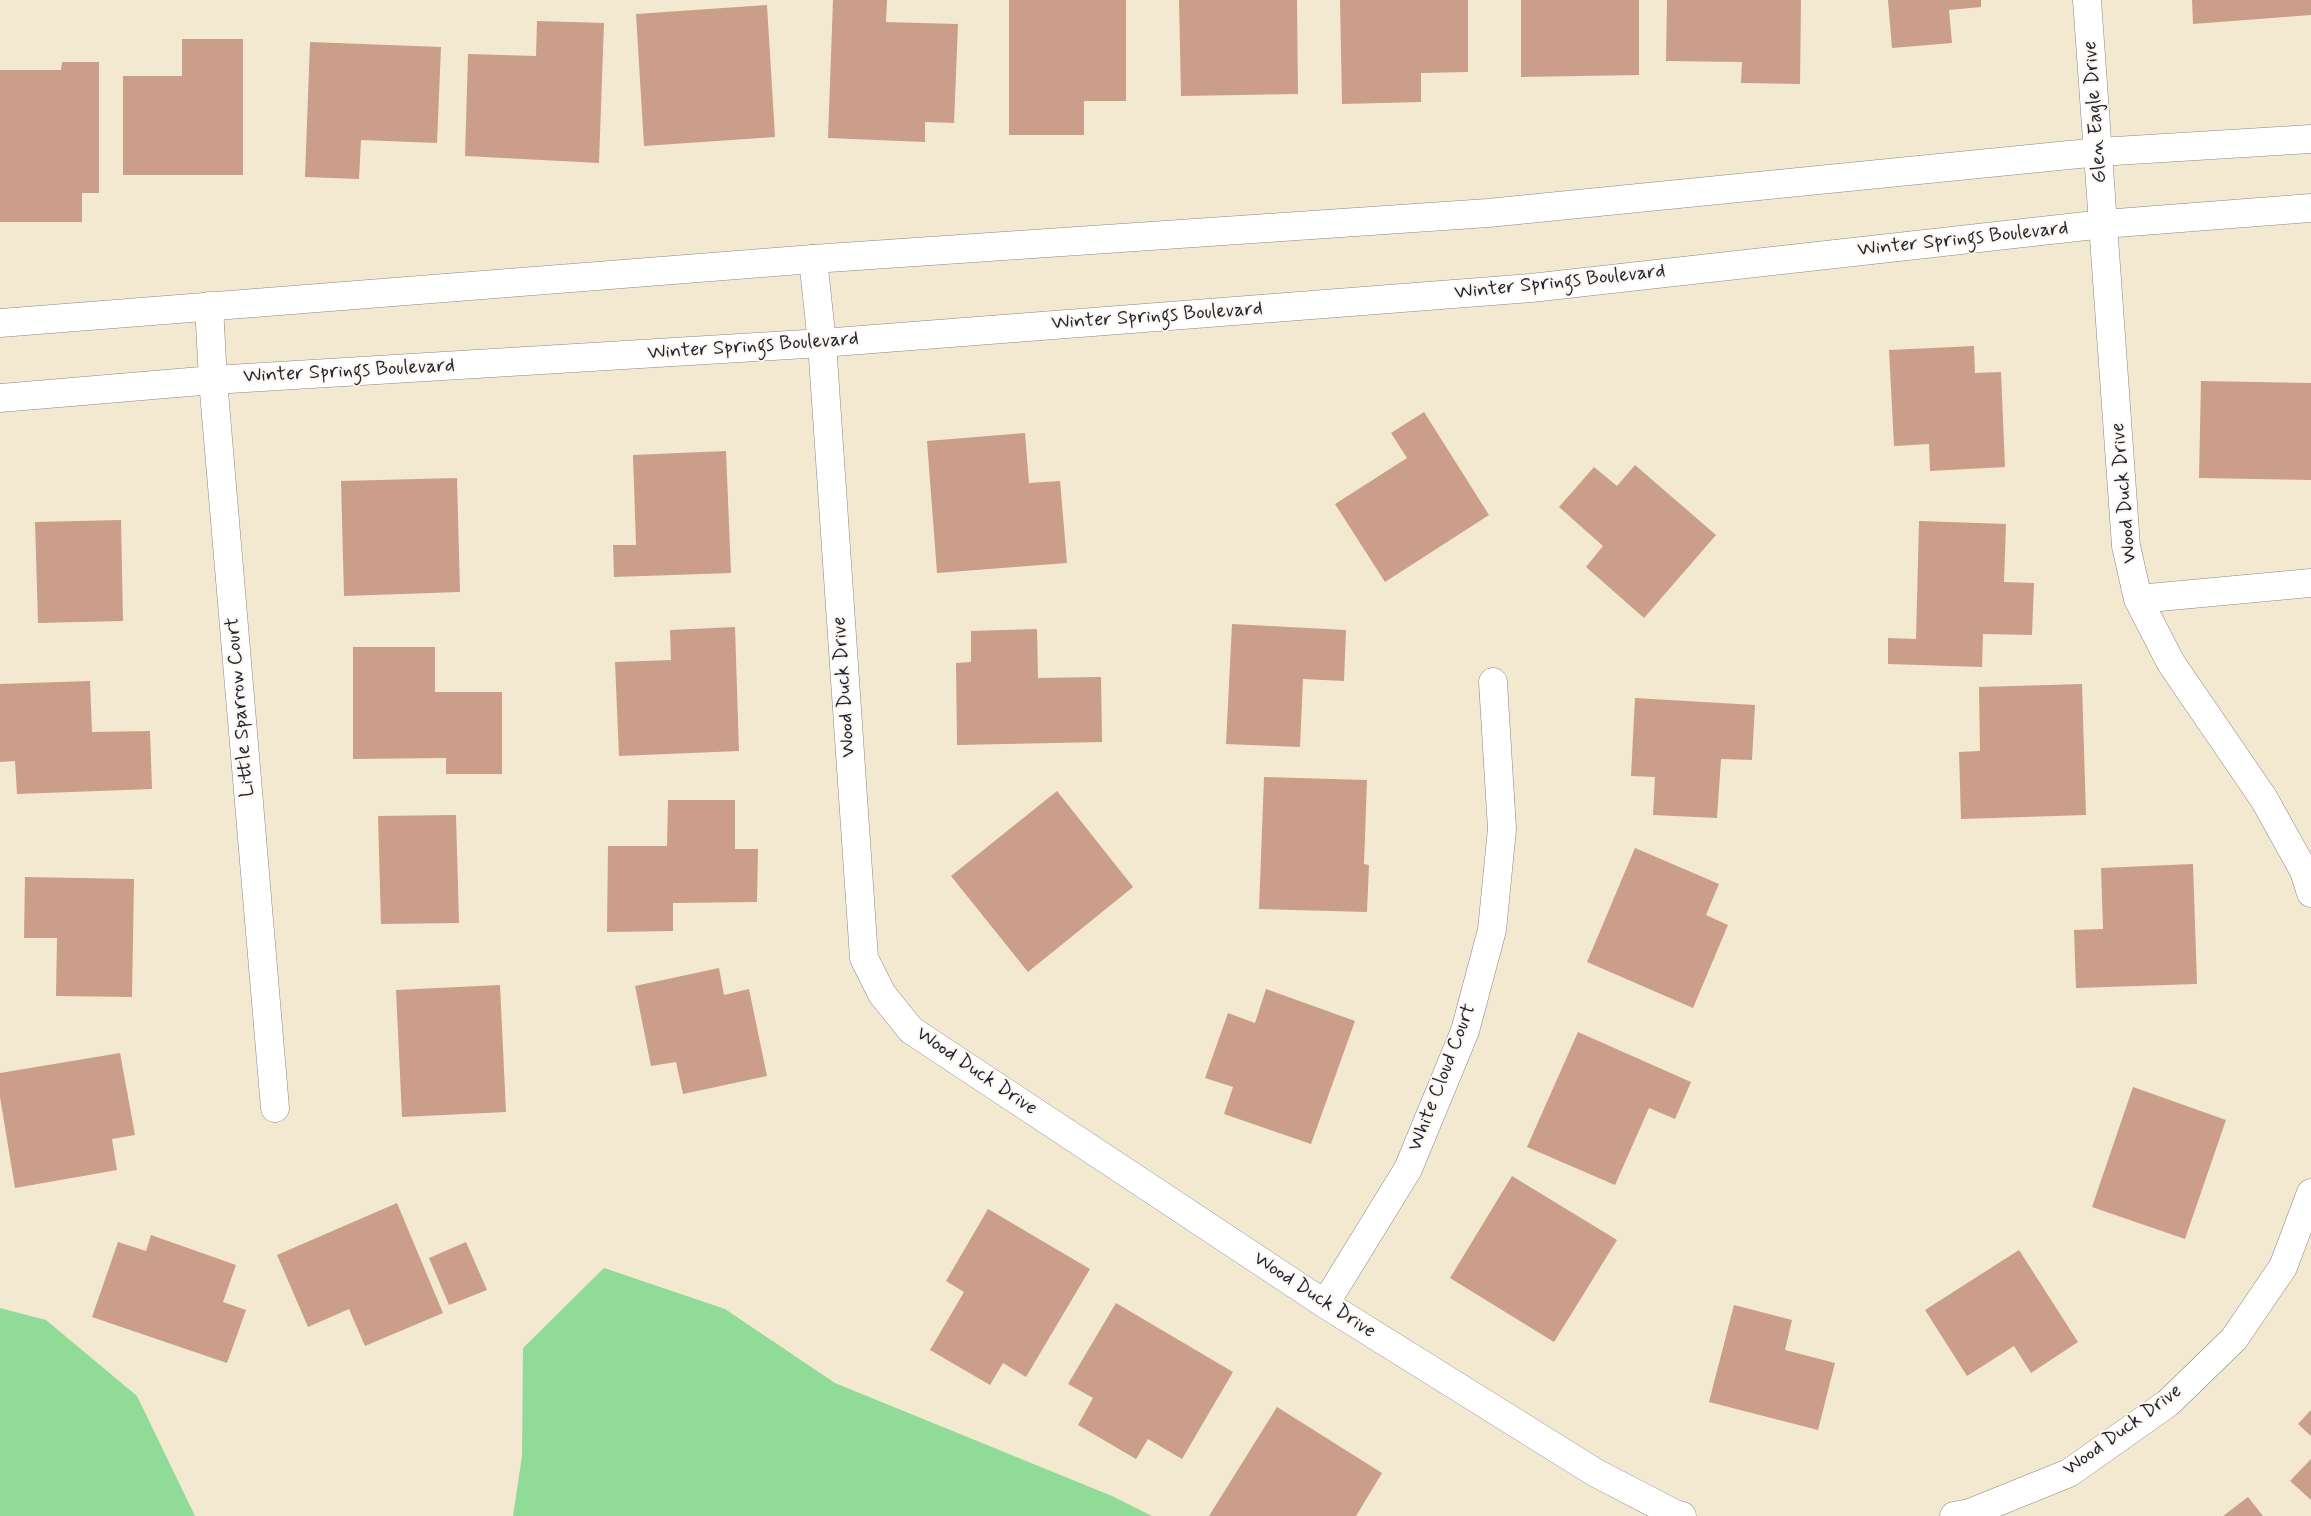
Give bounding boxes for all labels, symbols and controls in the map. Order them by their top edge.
street label: Glen Eagle Drive [2079,40,2113,184]
street label: Winter Springs Boulevard [1856,217,2070,263]
street label: Winter Springs Boulevard [1453,260,1667,306]
street label: Winter Springs Boulevard [1051,298,1263,336]
street label: Winter Springs Boulevard [647,328,859,366]
street label: Winter Springs Boulevard [243,354,455,390]
street label: Wood Duck Drive [2107,422,2143,564]
street label: Little Sparrow Court [221,616,261,798]
street label: Wood Duck Drive [828,616,862,758]
street label: White Cloud Court [1404,1001,1482,1155]
street label: Wood Duck Drive [911,1023,1041,1121]
street label: Wood Duck Drive [1248,1248,1380,1344]
street label: Wood Duck Drive [2059,1380,2187,1482]

